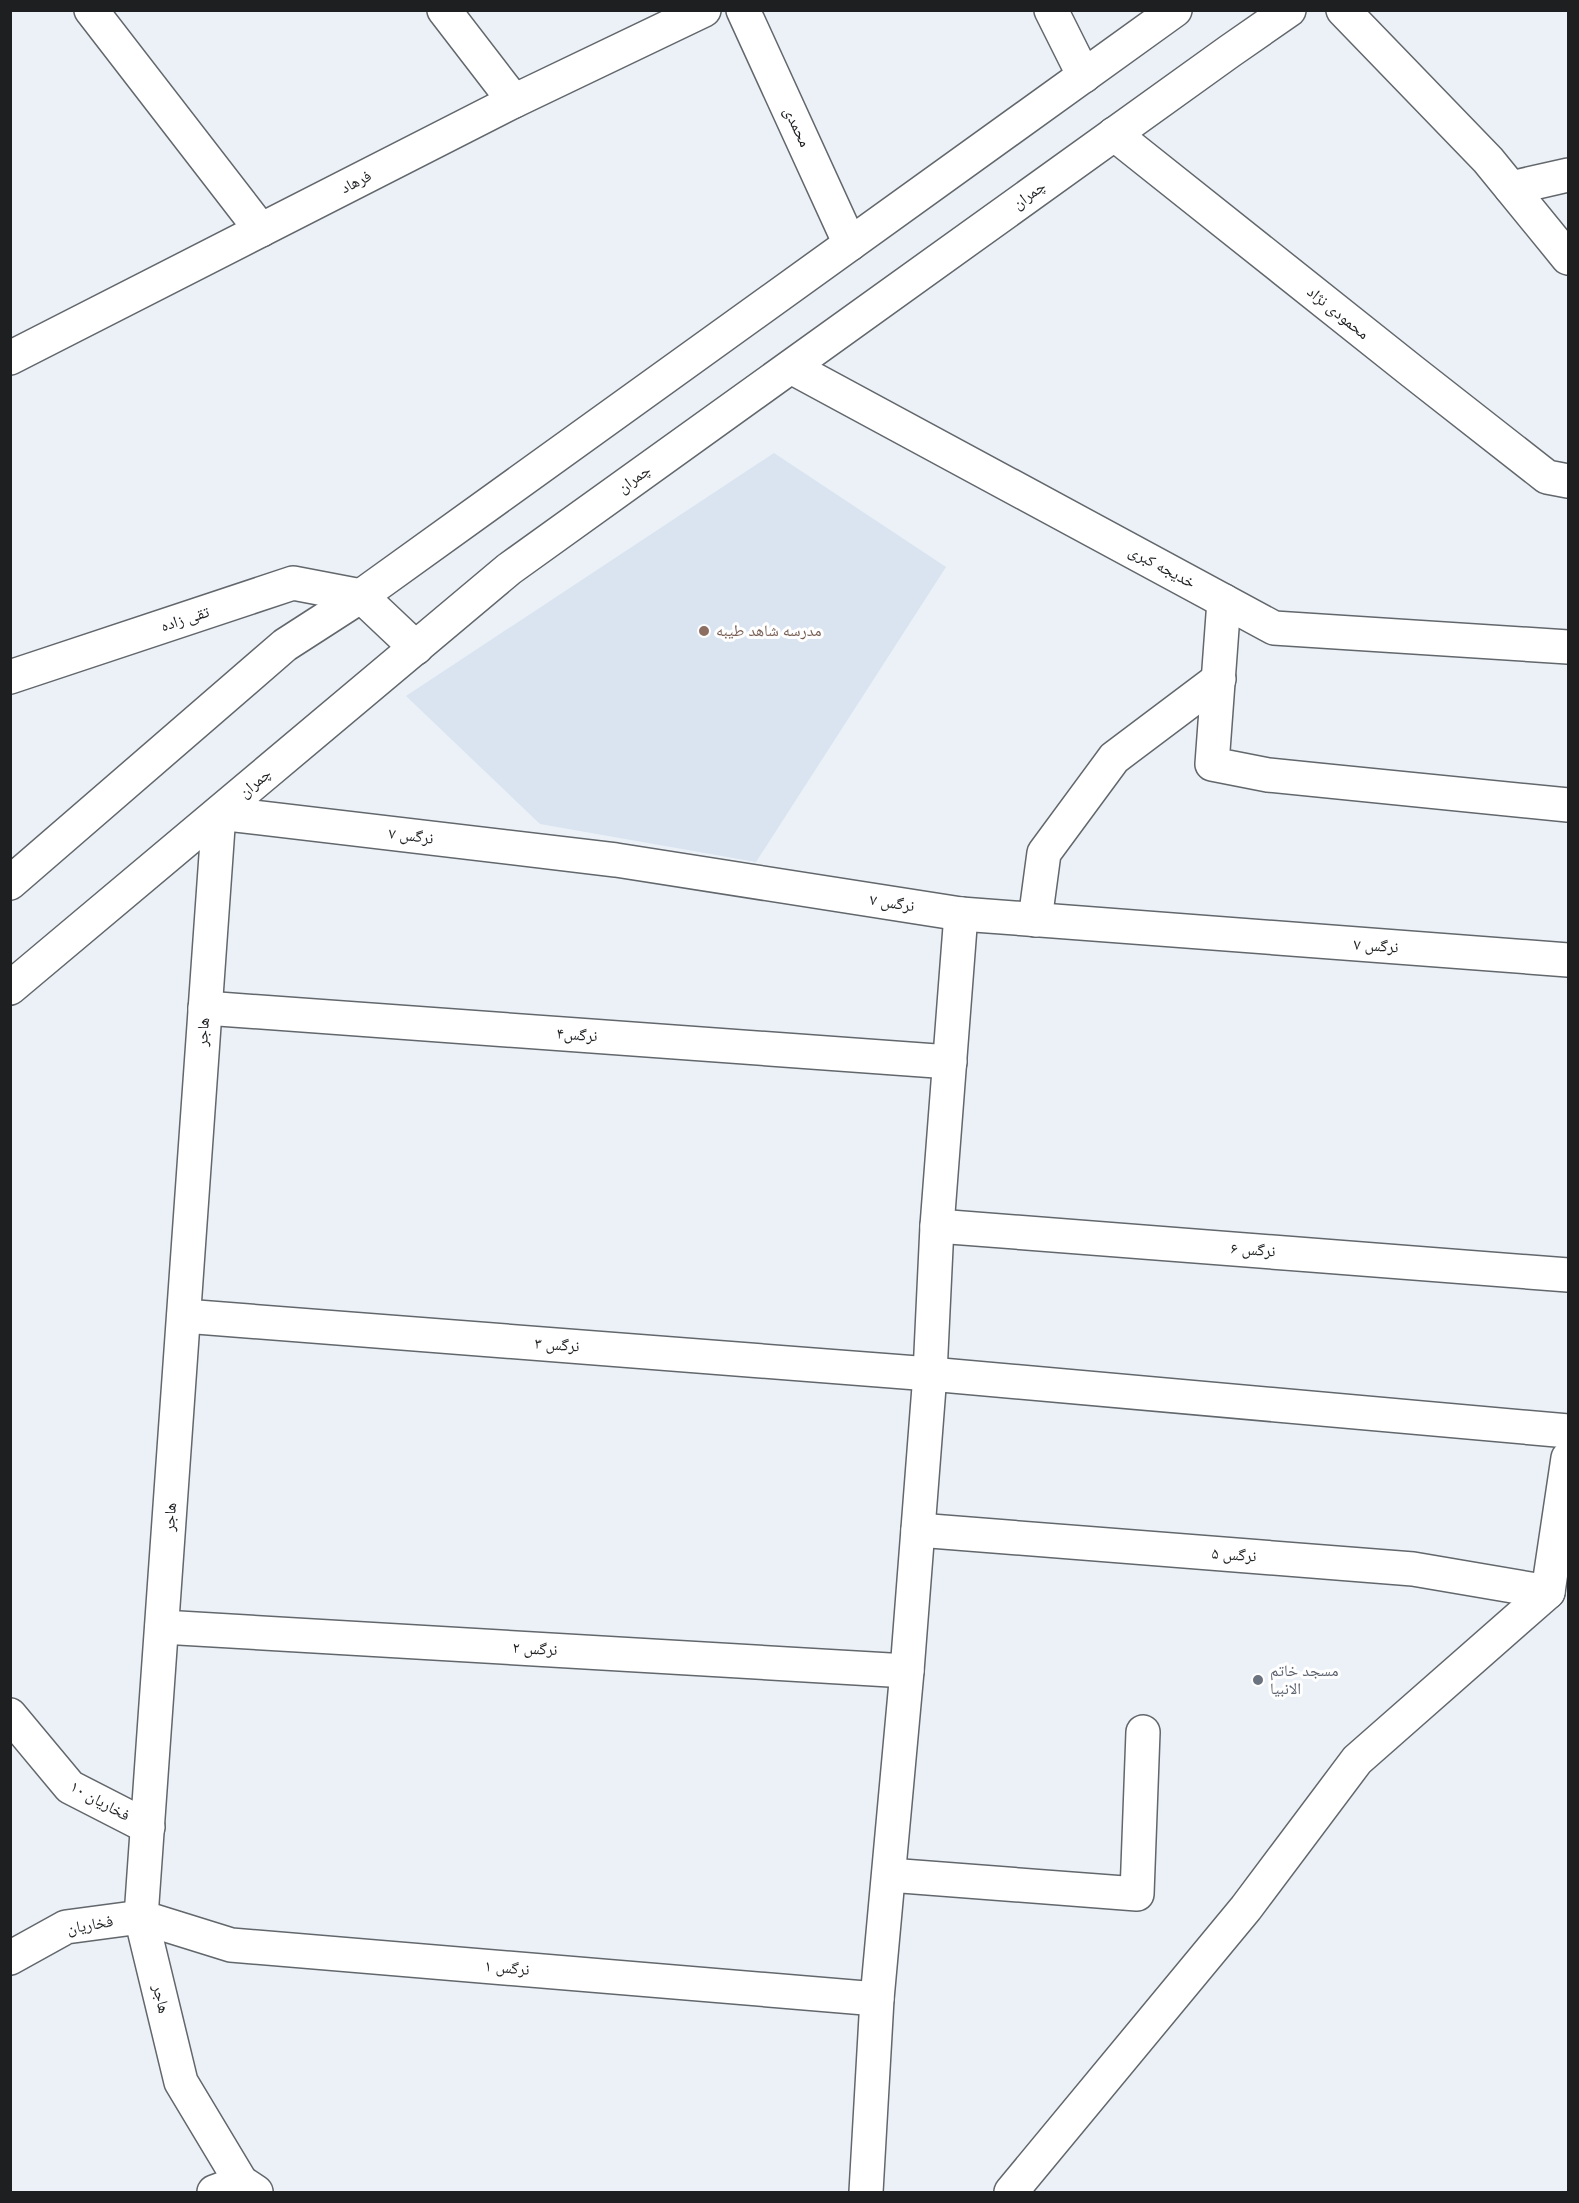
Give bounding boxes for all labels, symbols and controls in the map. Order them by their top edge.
street label: محمدی [779,104,815,150]
street label: فرهاد [337,166,375,198]
street label: چمران [1008,176,1050,214]
street label: محمودی نژاد [1303,282,1373,344]
street label: چمران [613,460,655,498]
street label: خدیجه کبری [1125,541,1199,593]
street label: تقی زاده [158,602,212,636]
place label: مدرسه شاهد طیبه [716,621,822,641]
marker: مدرسه شاهد طیبه [697,624,711,638]
street label: چمران [235,764,275,802]
street label: نرگس ۷ [387,823,435,849]
street label: نرگس ۷ [868,890,916,916]
street label: نرگس ۷ [1353,934,1399,958]
street label: هاجر [192,1017,214,1048]
street label: نرگس۴ [556,1024,598,1046]
street label: نرگس ۶ [1230,1238,1276,1262]
street label: نرگس ۳ [534,1333,580,1357]
street label: هاجر [159,1502,181,1533]
street label: نرگس ۵ [1211,1543,1257,1567]
street label: نرگس ۲ [512,1638,558,1660]
place label: مسجد خاتم الانبیا [1270,1661,1338,1699]
marker: مسجد خاتم الانبیا [1251,1673,1265,1687]
street label: فخاریان ۱۰ [67,1776,133,1826]
street label: فخاریان [65,1911,115,1939]
street label: نرگس ۱ [484,1956,530,1980]
street label: هاجر [148,1982,174,2015]

